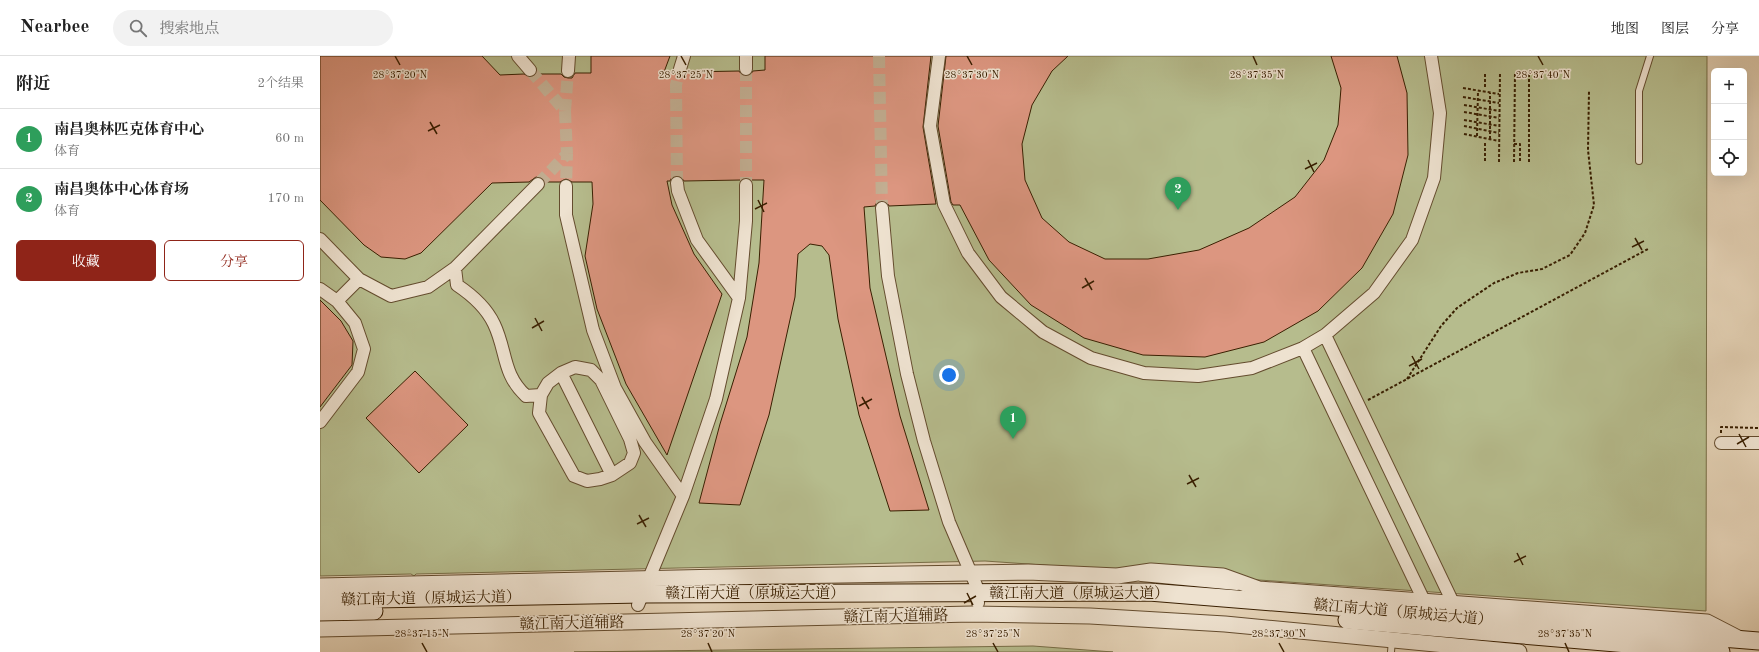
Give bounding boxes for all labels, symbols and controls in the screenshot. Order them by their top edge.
search box [113,10,393,46]
icon: search [127,17,149,39]
text: Nearbee [20,18,89,37]
text: 搜索地点 [159,22,219,37]
text: 地图 [1611,22,1639,36]
text: 图层 [1661,22,1689,36]
text: 分享 [1711,22,1739,36]
map controls [1711,68,1747,176]
button: + [1711,68,1747,104]
text: 28°37'20"N [373,70,428,80]
text: 28°37'25"N [659,70,714,80]
text: 28°37'30"N [945,70,1000,80]
text: 28°37'35"N [1230,70,1285,80]
text: 28°37'40"N [1516,70,1571,80]
text: 附近 [16,76,50,93]
text: 2个结果 [257,77,304,90]
button: − [1711,104,1747,140]
text: 南昌奥林匹克体育中心 [54,123,204,138]
text: 1 [25,132,33,145]
text: 60 m [275,132,304,145]
button: locate [1711,140,1747,176]
text: 体育 [54,145,80,158]
pin: 2 [1165,177,1191,210]
text: 南昌奥体中心体育场 [54,183,189,198]
text: 2 [25,192,33,205]
text: 170 m [267,192,304,205]
text: 体育 [54,205,80,218]
button: 收藏 [16,240,156,281]
button: 分享 [164,240,304,281]
your location [939,365,959,385]
pin: 1 [1000,406,1026,439]
street label: 赣江南大道（原城运大道） [665,585,845,602]
street label: 赣江南大道（原城运大道） [989,585,1169,602]
street label: 赣江南大道（原城运大道） [341,588,521,609]
street label: 赣江南大道（原城运大道） [1313,596,1493,629]
street label: 赣江南大道辅路 [843,607,949,626]
street label: 赣江南大道辅路 [519,614,625,633]
text: 28°37'15"N [395,629,450,639]
text: 28°37'20"N [681,629,736,639]
text: 28°37'25"N [966,629,1021,639]
text: 28°37'30"N [1252,629,1307,639]
text: 28°37'35"N [1538,629,1593,639]

